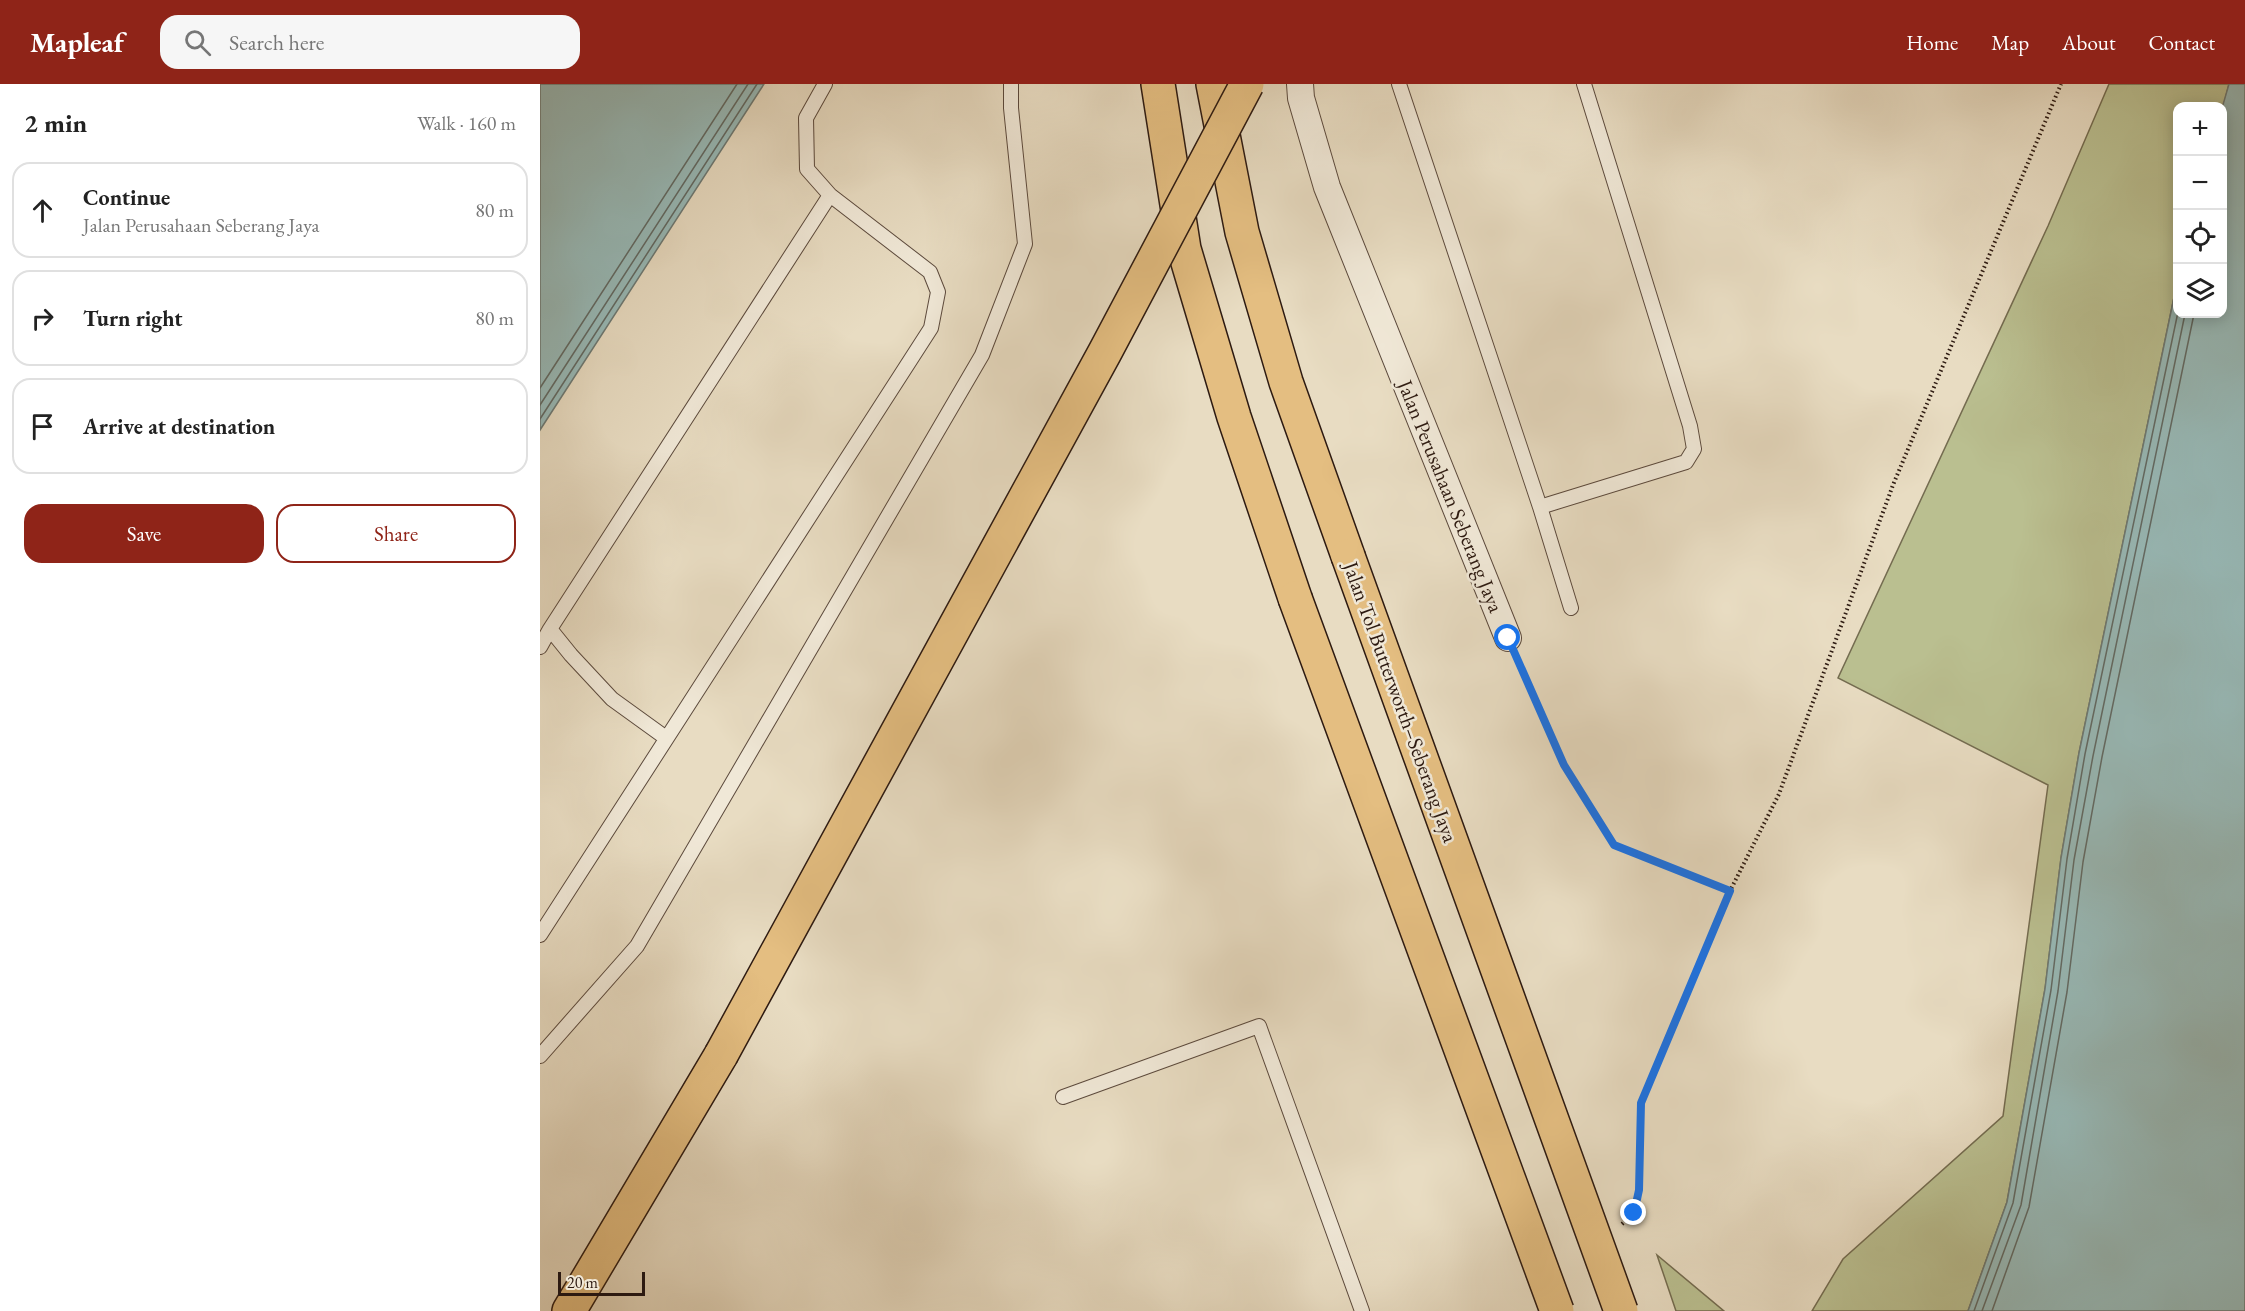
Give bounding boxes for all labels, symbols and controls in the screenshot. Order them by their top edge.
search box [160,15,580,69]
text: Mapleaf [30,24,124,60]
icon: search [181,26,214,59]
text: Search here [229,28,324,57]
text: Home [1906,29,1958,56]
text: Map [1991,29,2029,56]
text: About [2062,29,2115,56]
text: Contact [2148,29,2215,56]
map controls [2173,102,2227,318]
button: + [2173,102,2227,156]
text: 2 min [24,106,87,140]
text: Walk · 160 m [417,110,516,136]
button: − [2173,156,2227,210]
text: Continue [83,183,170,212]
icon: ahead [26,194,59,227]
text: 80 m [475,197,514,223]
button: locate [2173,210,2227,264]
text: Jalan Perusahaan Seberang Jaya [83,212,320,238]
button: layers [2173,264,2227,318]
icon: right [26,302,59,335]
text: Turn right [83,304,182,333]
text: 80 m [475,305,514,331]
street label: Jalan Perusahaan Seberang Jaya [1391,374,1510,617]
icon: arrive [26,410,59,443]
text: Arrive at destination [83,412,275,441]
button: Save [24,504,264,563]
button: Share [276,504,516,563]
street label: Jalan Tol Butterworth–Seberang Jaya [1337,556,1465,847]
route start [1494,624,1520,650]
route end [1620,1199,1646,1225]
scale bar [558,1269,645,1296]
text: 20 m [567,1272,598,1293]

